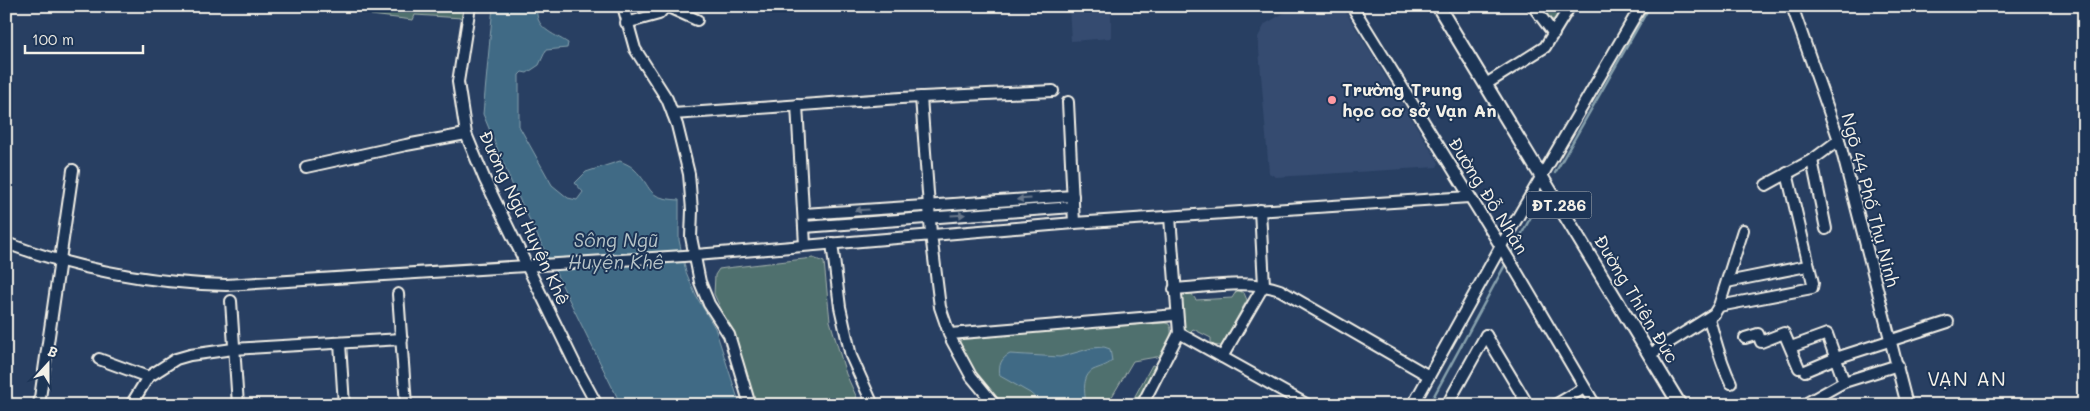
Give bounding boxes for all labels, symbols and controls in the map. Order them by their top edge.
scale bar [25,22,142,54]
text: 100 m [32,29,74,49]
place label: Trường Trung học cơ sở Vạn An [1342,77,1497,122]
marker: Trường Trung học cơ sở Vạn An [1326,94,1338,106]
street label: Ngõ 44 Phố Thụ Ninh [1836,110,1906,289]
street label: Đường Ngũ Huyện Khê [474,126,576,309]
street label: Đường Đỗ Nhân [1443,132,1534,259]
road number: ĐT.286 [1526,192,1592,218]
one-way arrow [1016,196,1032,204]
one-way arrow [854,207,870,215]
one-way arrow [950,211,966,219]
water label: Sông Ngũ Huyện Khê [568,227,664,274]
street label: Đường Thiên Đức [1589,230,1685,367]
north arrow [22,338,72,388]
text: B [45,341,61,362]
district label: VẠN AN [1927,365,2007,391]

